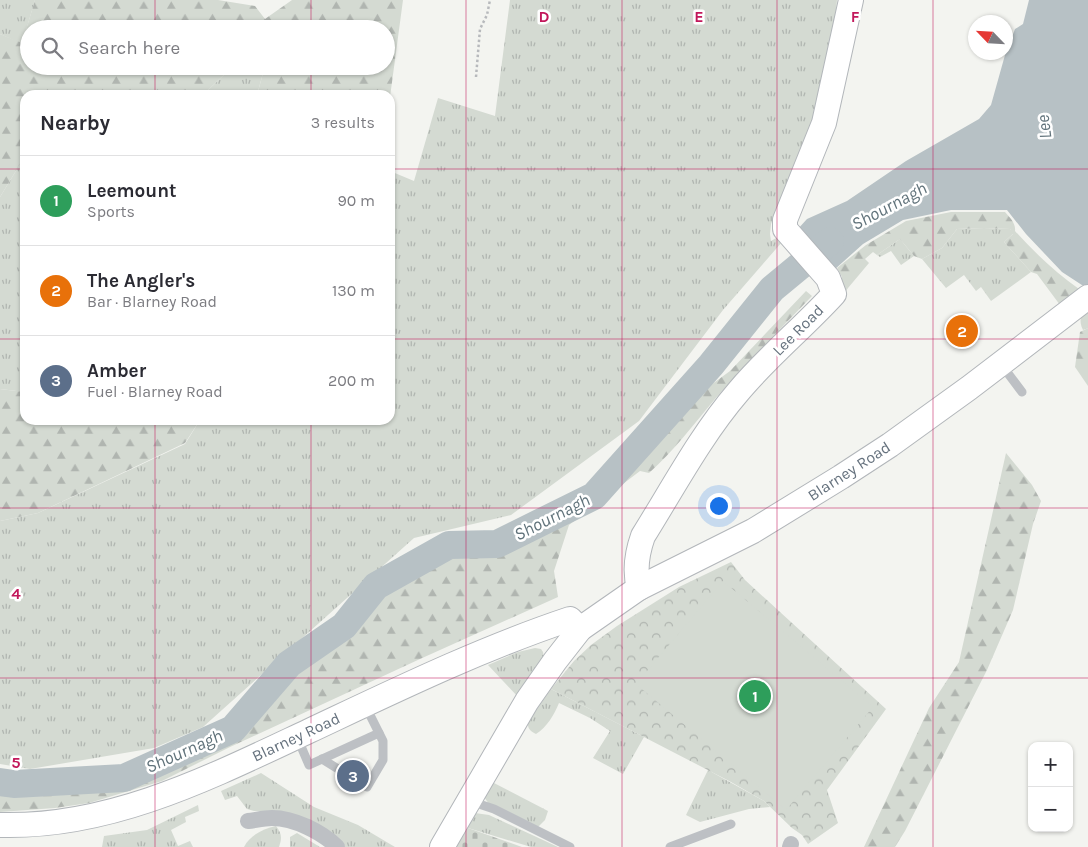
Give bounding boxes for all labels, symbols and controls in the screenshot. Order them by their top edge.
text: D [539,7,550,26]
text: E [694,7,704,26]
text: F [851,7,860,26]
north arrow [968,15,1013,60]
search box [20,20,395,75]
icon: search [38,34,66,62]
text: Search here [78,37,180,59]
text: Nearby [40,111,110,135]
text: 3 results [311,113,375,132]
water label: Lee [1032,114,1056,140]
water label: Shournagh [848,177,930,235]
text: Leemount [87,180,177,202]
text: 1 [53,191,59,210]
text: 90 m [337,191,375,210]
text: Sports [87,202,135,221]
text: The Angler's [87,270,195,292]
text: 2 [51,281,61,300]
text: 130 m [332,281,375,300]
text: Bar · Blarney Road [87,292,217,311]
street label: Lee Road [768,300,828,360]
pin: 2 [946,312,978,350]
text: Amber [87,360,146,382]
text: 3 [51,371,61,390]
text: 200 m [328,371,375,390]
text: Fuel · Blarney Road [87,382,223,401]
street label: Blarney Road [804,437,894,505]
water label: Shournagh [510,489,594,545]
your location [706,493,732,519]
text: 4 [11,584,21,603]
pin: 1 [739,677,771,715]
street label: Blarney Road [249,708,343,766]
water label: Shournagh [142,724,226,778]
map controls [1028,742,1073,832]
button: + [1028,742,1073,787]
text: 5 [11,753,21,772]
pin: 3 [337,757,369,795]
button: − [1028,787,1073,832]

